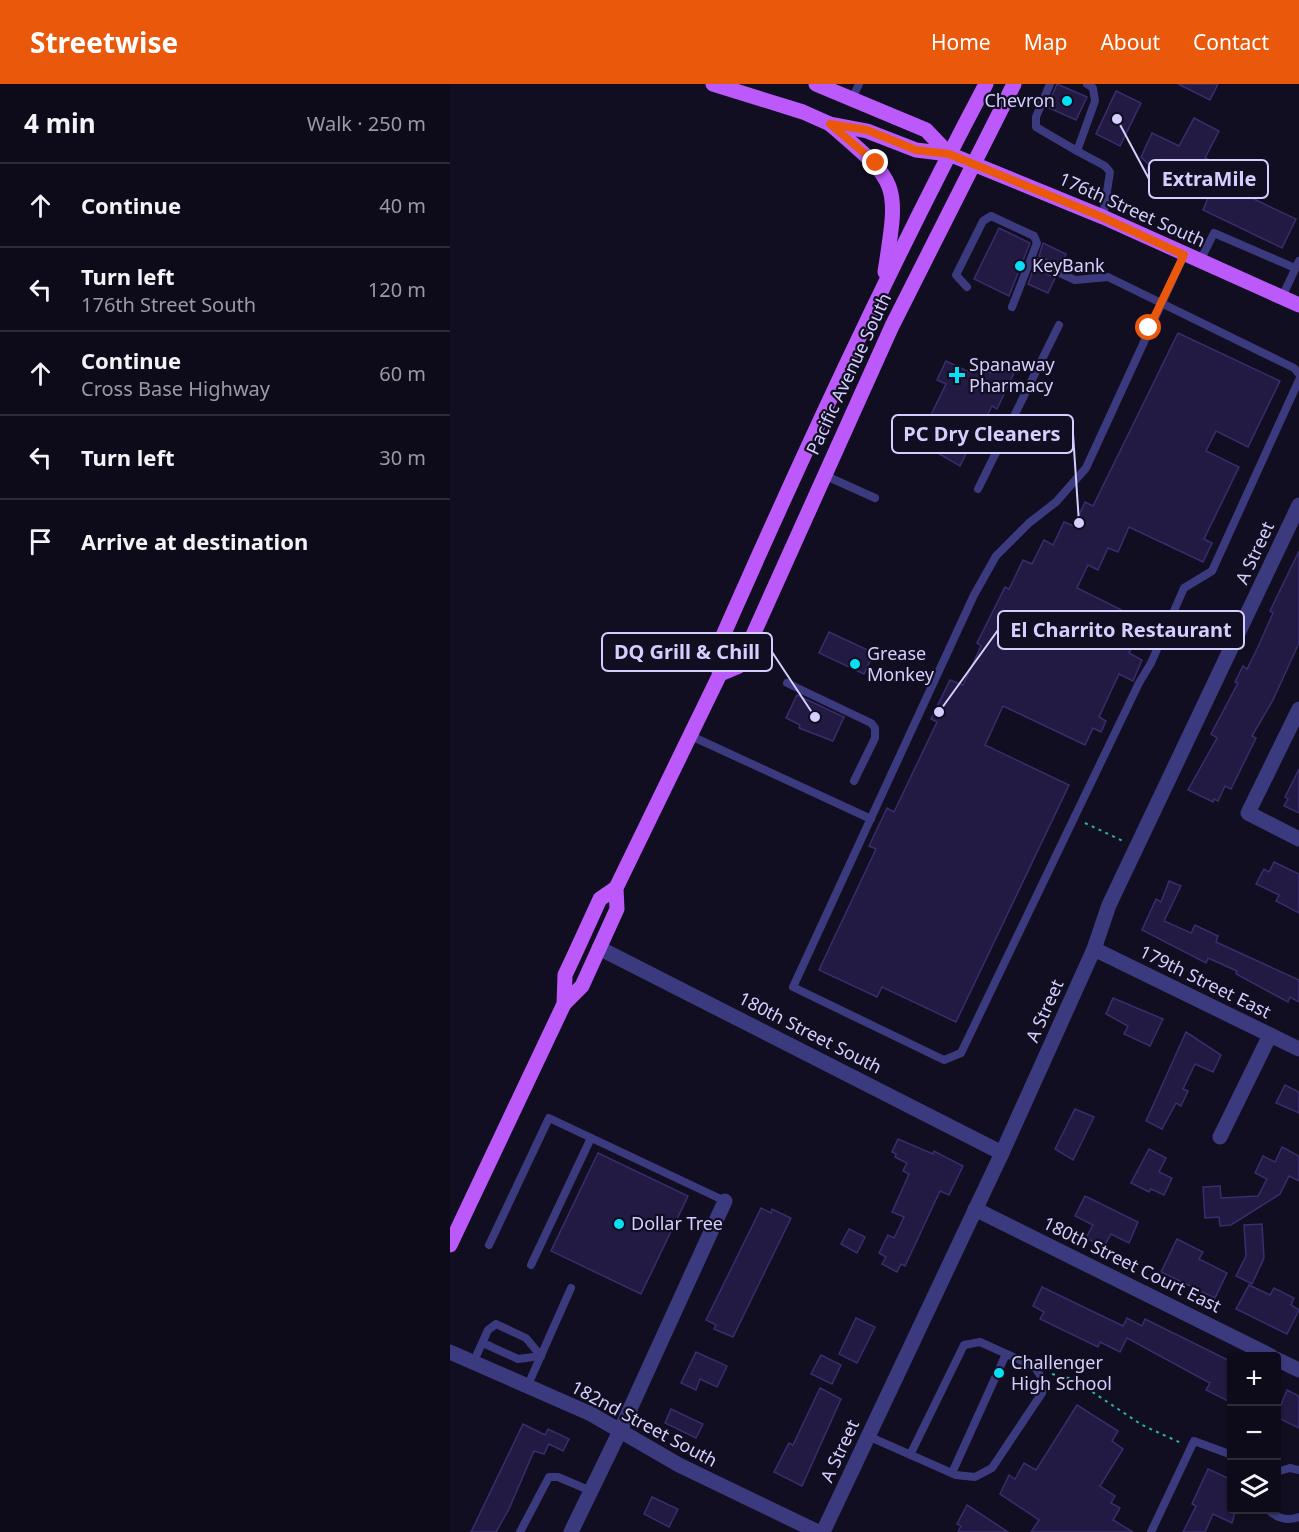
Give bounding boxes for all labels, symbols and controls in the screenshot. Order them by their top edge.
text: Streetwise [30,23,178,61]
text: Home [931,28,991,56]
text: Map [1024,28,1067,56]
text: About [1100,28,1160,56]
text: Contact [1193,28,1269,56]
place label: Chevron [984,88,1055,112]
marker: Chevron [1060,94,1074,108]
text: 4 min [24,105,96,141]
text: Walk · 250 m [307,110,426,137]
route end [862,149,888,175]
callout: ExtraMile [1149,160,1268,198]
text: ExtraMile [1162,165,1256,192]
street label: 176th Street South [1056,166,1209,252]
icon: ahead [24,189,57,222]
text: Continue [81,190,181,220]
text: 40 m [379,192,426,219]
place label: KeyBank [1032,253,1105,277]
marker: KeyBank [1013,259,1027,273]
text: Turn left [81,261,175,291]
icon: left [24,273,57,306]
text: 120 m [368,276,426,303]
street label: Pacific Avenue South [800,289,896,458]
text: 176th Street South [81,291,256,318]
route start [1135,314,1161,340]
text: Continue [81,345,181,375]
place label: Spanaway Pharmacy [969,352,1056,397]
icon: ahead [24,357,57,390]
text: 60 m [379,360,426,387]
marker: Spanaway Pharmacy [950,368,964,382]
text: Cross Base Highway [81,375,270,402]
callout: PC Dry Cleaners [892,415,1073,453]
text: PC Dry Cleaners [903,420,1061,447]
icon: left [24,441,57,474]
text: Turn left [81,442,175,472]
text: 30 m [379,444,426,471]
street label: A Street [1229,517,1279,588]
icon: arrive [24,525,57,558]
text: Arrive at destination [81,526,308,556]
callout: El Charrito Restaurant [998,611,1244,649]
text: El Charrito Restaurant [1010,616,1232,643]
callout: DQ Grill & Chill [602,633,772,671]
text: DQ Grill & Chill [614,638,760,665]
place label: Grease Monkey [867,641,935,686]
marker: Grease Monkey [848,657,862,671]
street label: 179th Street East [1136,939,1276,1024]
street label: A Street [1020,975,1069,1046]
street label: 180th Street South [735,986,886,1079]
street label: 180th Street Court East [1039,1210,1226,1318]
place label: Dollar Tree [631,1211,723,1235]
marker: Dollar Tree [612,1217,626,1231]
place label: Challenger High School [1011,1350,1112,1395]
map controls [1227,1352,1281,1514]
button: + [1227,1352,1281,1406]
marker: Challenger High School [992,1366,1006,1380]
street label: 182nd Street South [567,1374,722,1472]
button: − [1227,1406,1281,1460]
street label: A Street [814,1415,864,1486]
button: layers [1227,1460,1281,1514]

